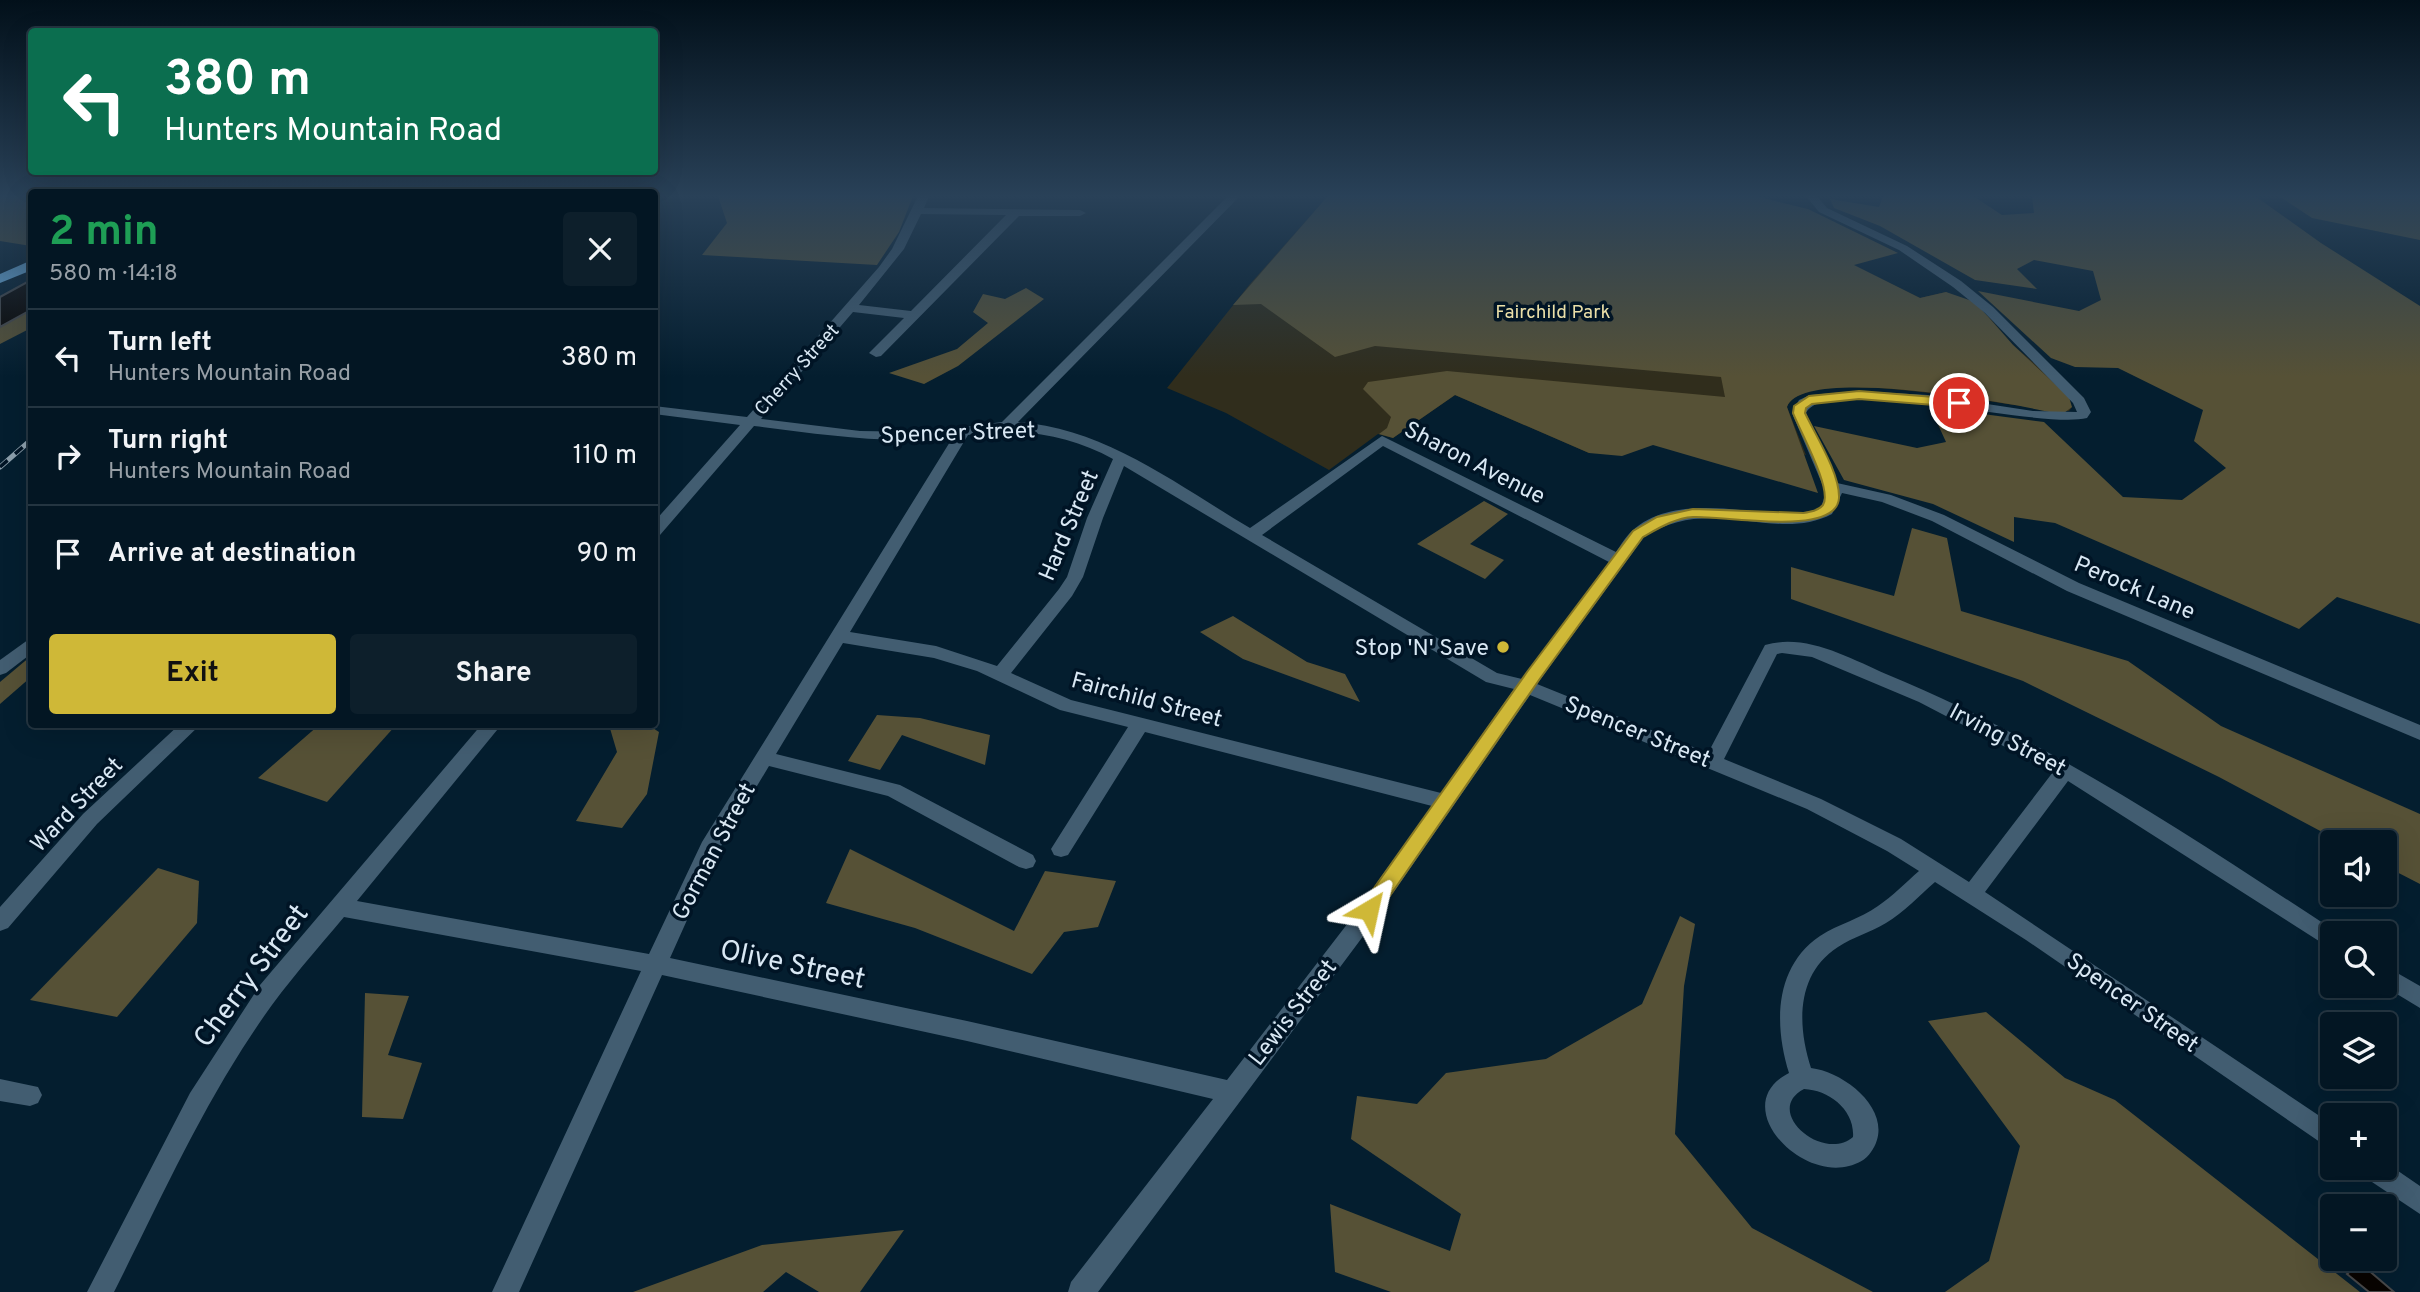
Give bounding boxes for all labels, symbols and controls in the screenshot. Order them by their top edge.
text: 380 m [164,51,311,113]
icon: left [49,56,140,147]
text: Hunters Mountain Road [164,112,502,152]
text: 2 min [49,207,159,260]
button: close [563,212,637,286]
text: 580 m · 14:18 [49,260,178,289]
park label: Fairchild Park [1495,301,1611,325]
street label: Cherry Street [750,319,845,421]
text: Turn left [108,327,212,360]
icon: left [49,339,87,377]
text: 380 m [561,342,637,375]
text: Hunters Mountain Road [108,360,351,389]
pin [1929,373,1989,433]
icon: arrive [1940,384,1978,422]
street label: Sharon Avenue [1398,416,1549,512]
street label: Spencer Street [880,417,1036,452]
text: Turn right [108,425,228,458]
icon: right [49,437,87,475]
text: 110 m [573,440,637,473]
text: Hunters Mountain Road [108,458,351,487]
street label: Hard Street [1034,466,1107,586]
icon: arrive [49,535,87,573]
text: Arrive at destination [108,538,356,571]
text: 90 m [577,538,637,571]
street label: Perock Lane [2069,551,2199,628]
button: Exit [49,634,336,714]
button: Share [350,634,637,714]
place label: Stop 'N' Save [1354,635,1489,664]
marker: Stop 'N' Save [1495,639,1511,655]
street label: Fairchild Street [1068,667,1225,736]
street label: Spencer Street [1560,691,1714,776]
street label: Irving Street [1943,698,2070,784]
street label: Ward Street [25,752,130,859]
street label: Gorman Street [667,779,763,926]
map controls [2320,830,2397,1271]
button: sound [2320,830,2397,907]
position arrow [1332,873,1406,947]
street label: Cherry Street [187,898,318,1056]
button: search [2320,921,2397,998]
street label: Olive Street [716,933,868,999]
street label: Spencer Street [2060,948,2203,1060]
street label: Lewis Street [1244,955,1344,1072]
button: layers [2320,1012,2397,1089]
button: + [2320,1103,2397,1180]
button: − [2320,1194,2397,1271]

